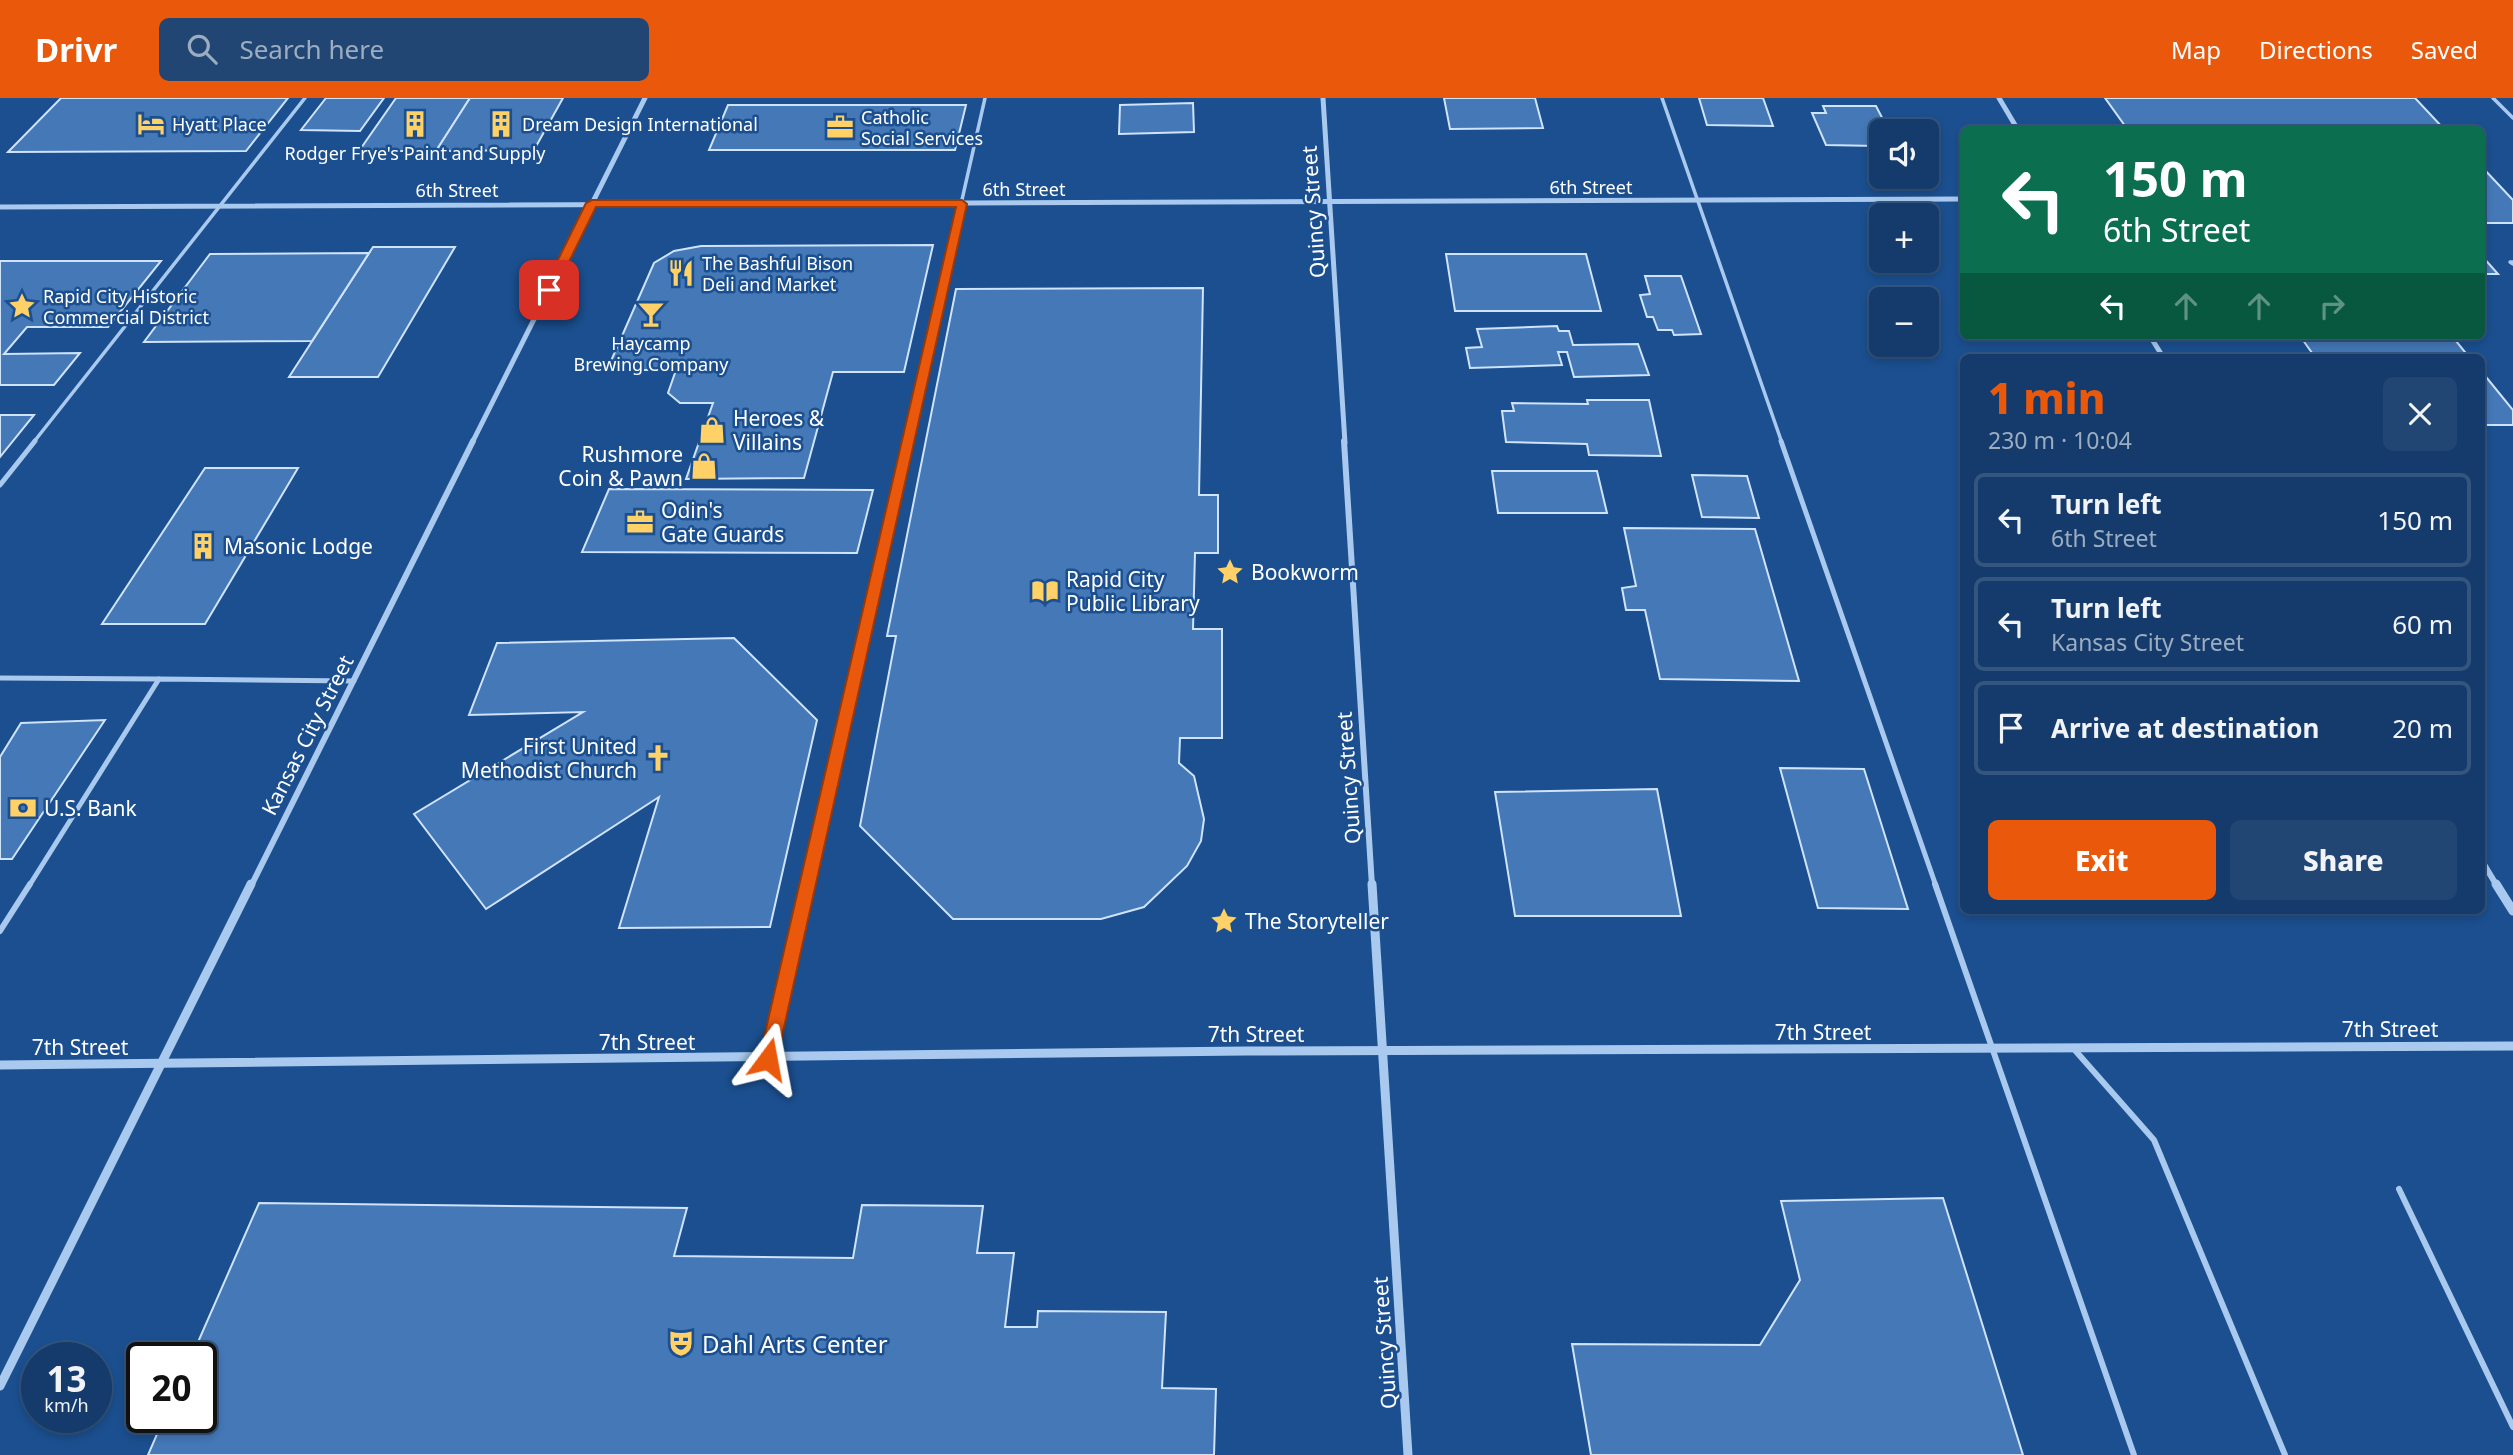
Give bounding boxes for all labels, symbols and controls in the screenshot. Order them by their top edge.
search box [159,18,649,81]
text: Drivr [35,27,117,72]
icon: search [183,30,221,68]
text: Search here [239,31,384,67]
text: Map [2171,33,2221,66]
text: Directions [2259,33,2373,66]
text: Saved [2411,33,2478,66]
place label: Catholic Social Services [861,105,983,150]
hotel icon: Hyatt Place [136,109,166,139]
building icon: Rodger Frye's Paint and Supply [400,109,430,139]
building icon: Dream Design International [486,109,516,139]
place label: Hyatt Place [172,112,267,136]
place label: Dream Design International [522,112,758,136]
office icon: Catholic Social Services [825,112,855,142]
map controls [1869,119,1939,357]
button: sound [1869,119,1939,189]
place label: Rodger Frye's Paint and Supply [284,141,546,165]
street label: Quincy Street [1294,144,1332,279]
text: 150 m [2103,145,2248,211]
icon: left [1988,154,2079,245]
street label: 6th Street [1550,175,1633,199]
street label: 6th Street [983,177,1066,201]
street label: 6th Street [416,178,499,202]
button: + [1869,203,1939,273]
text: 6th Street [2103,208,2250,251]
place label: The Bashful Bison Deli and Market [702,251,853,296]
restaurant icon: The Bashful Bison Deli and Market [666,258,696,288]
pin [519,260,579,320]
icon: arrive [530,271,568,309]
place label: Rapid City Historic Commercial District [43,284,209,329]
button: − [1869,287,1939,357]
icon: left [2094,287,2132,325]
icon: ahead [2167,287,2205,325]
icon: ahead [2240,287,2278,325]
icon: right [2313,287,2351,325]
place icon: Rapid City Historic Commercial District [7,291,37,321]
bar icon: Haycamp Brewing Company [636,299,666,329]
place label: Haycamp Brewing Company [574,331,729,376]
text: 1 min [1988,369,2105,426]
button: close [2383,377,2457,451]
place label: Heroes & Villains [733,404,825,456]
shop icon: Heroes & Villains [697,415,727,445]
text: 230 m · 10:04 [1988,424,2132,456]
place label: Rushmore Coin & Pawn [558,440,683,492]
shop icon: Rushmore Coin & Pawn [689,451,719,481]
text: Turn left [2051,486,2162,522]
place label: Odin's Gate Guards [661,496,784,548]
icon: left [1992,501,2030,539]
text: 150 m [2377,502,2453,538]
office icon: Odin's Gate Guards [625,507,655,537]
text: 6th Street [2051,522,2157,554]
building icon: Masonic Lodge [188,531,218,561]
place label: Masonic Lodge [224,532,373,560]
place icon: Bookworm [1215,557,1245,587]
place label: Bookworm [1251,558,1359,586]
place label: Rapid City Public Library [1066,565,1200,617]
library icon: Rapid City Public Library [1030,576,1060,606]
text: Turn left [2051,590,2162,626]
icon: left [1992,605,2030,643]
text: 60 m [2392,606,2453,642]
text: Kansas City Street [2051,626,2244,658]
street label: Kansas City Street [255,650,360,820]
icon: arrive [1992,709,2030,747]
street label: Quincy Street [1329,710,1367,845]
text: Arrive at destination [2051,710,2320,746]
text: 20 m [2392,710,2453,746]
place label: First United Methodist Church [461,732,637,784]
church icon: First United Methodist Church [643,743,673,773]
bank icon: U.S. Bank [8,793,38,823]
place label: U.S. Bank [44,794,138,822]
button: Exit [1988,820,2216,900]
button: Share [2230,820,2457,900]
place icon: The Storyteller [1209,906,1239,936]
place label: The Storyteller [1245,907,1389,935]
street label: 7th Street [2342,1015,2439,1043]
street label: 7th Street [1775,1018,1872,1046]
street label: 7th Street [1208,1020,1305,1048]
position arrow [731,1022,805,1096]
street label: 7th Street [599,1028,696,1056]
street label: 7th Street [32,1033,129,1061]
street label: Quincy Street [1365,1275,1403,1410]
place label: Dahl Arts Center [702,1327,888,1360]
theatre icon: Dahl Arts Center [666,1328,696,1358]
speed limit sign: 20 [126,1342,217,1433]
text: 13 [46,1355,87,1402]
text: km/h [44,1393,89,1417]

